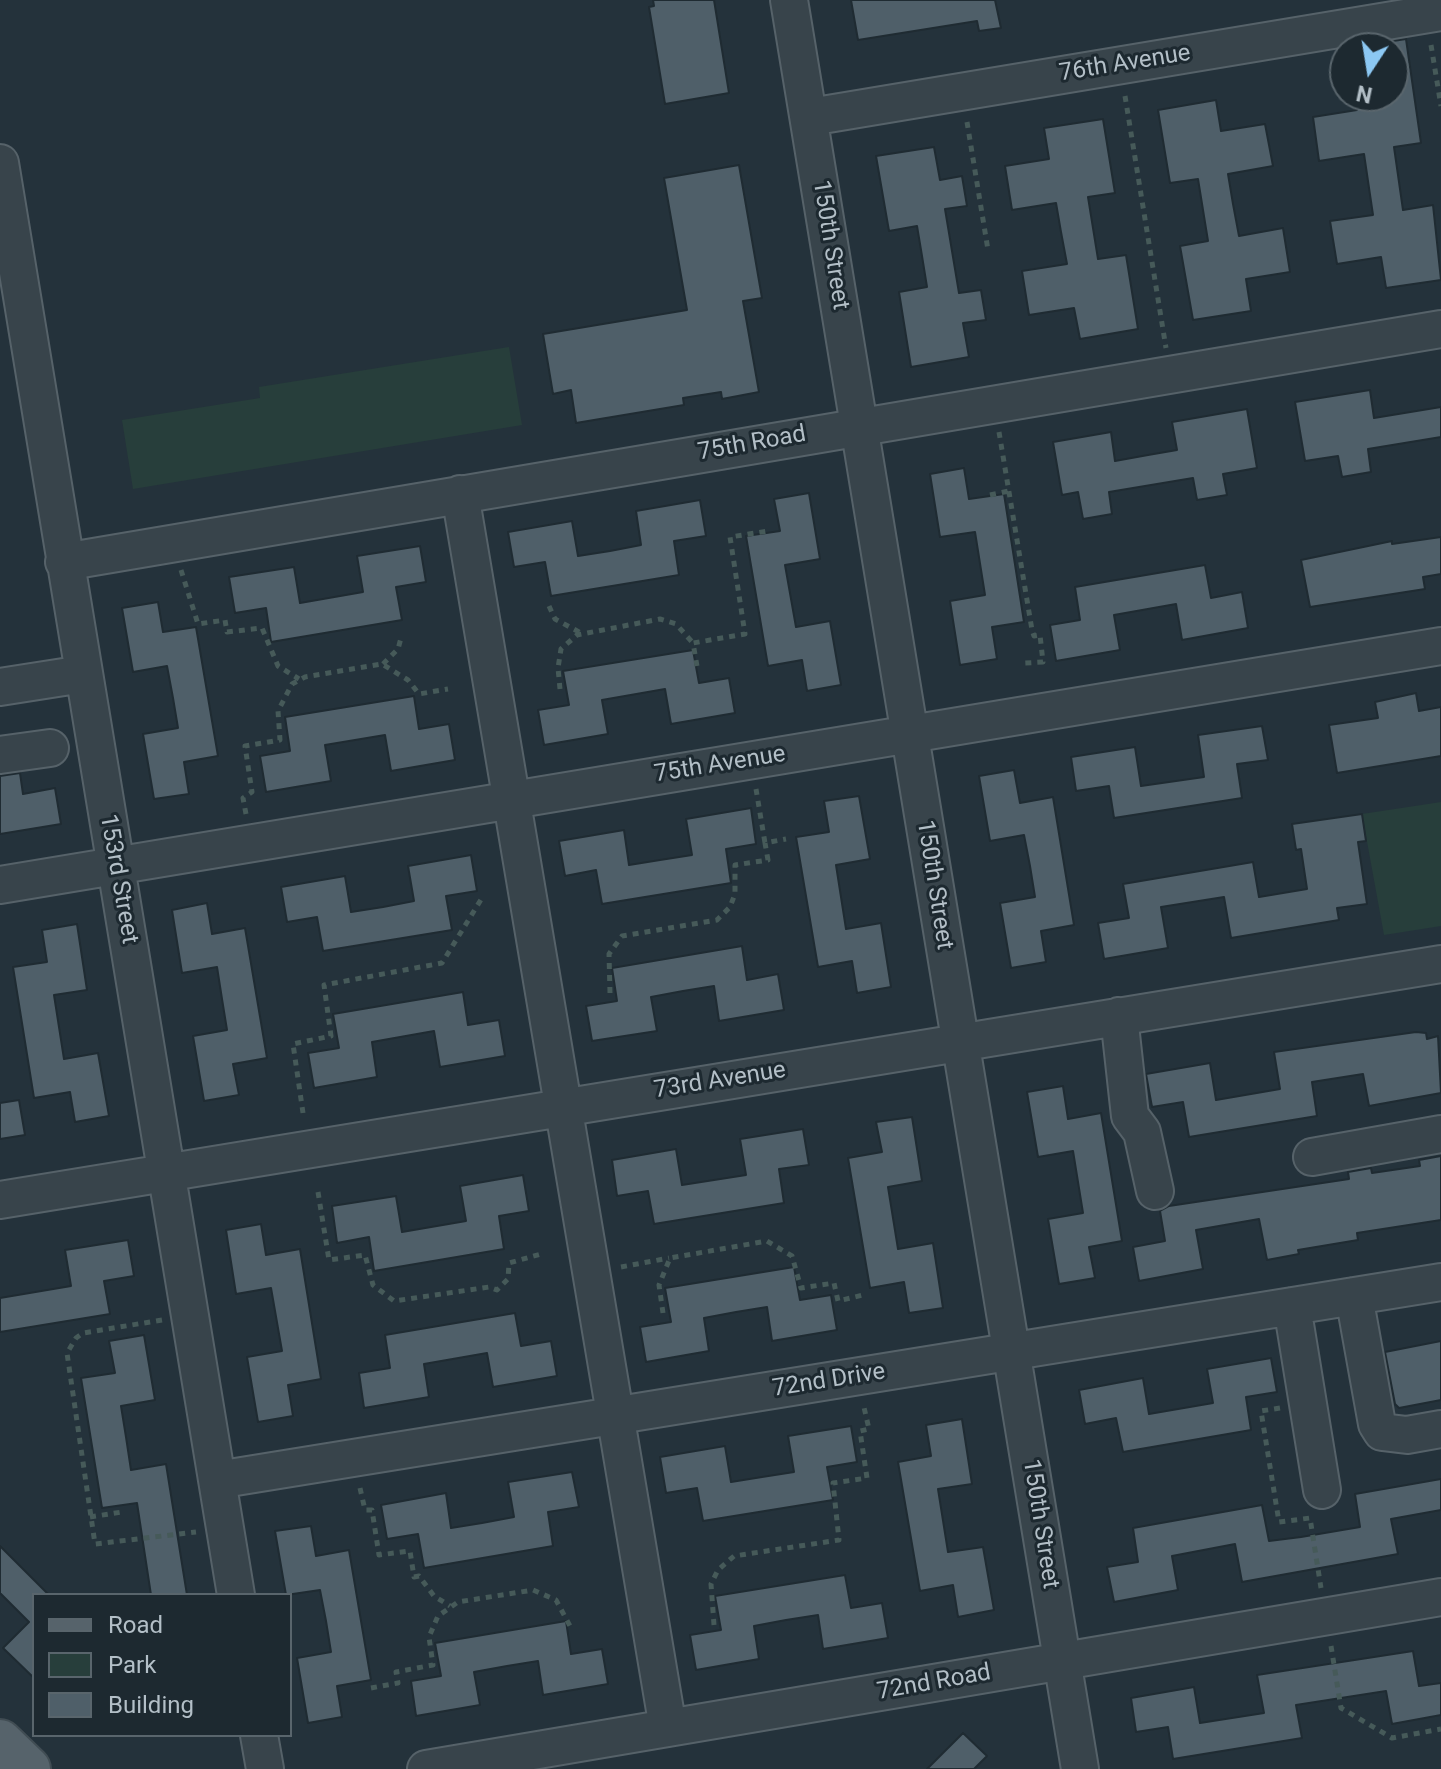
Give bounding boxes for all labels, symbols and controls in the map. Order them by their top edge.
north arrow [1329,32,1409,112]
street label: 76th Avenue [1057,39,1193,89]
text: N [1354,80,1375,108]
street label: 150th Street [806,178,854,312]
street label: 75th Road [696,420,808,468]
street label: 75th Avenue [652,740,788,790]
street label: 153rd Street [92,812,144,946]
street label: 150th Street [910,818,958,952]
street label: 73rd Avenue [652,1056,788,1106]
street label: 72nd Drive [771,1358,887,1404]
street label: 150th Street [1016,1457,1064,1591]
legend [32,1593,292,1737]
text: Road [108,1611,163,1639]
text: Park [108,1651,156,1679]
street label: 72nd Road [875,1659,993,1707]
text: Building [108,1691,194,1719]

